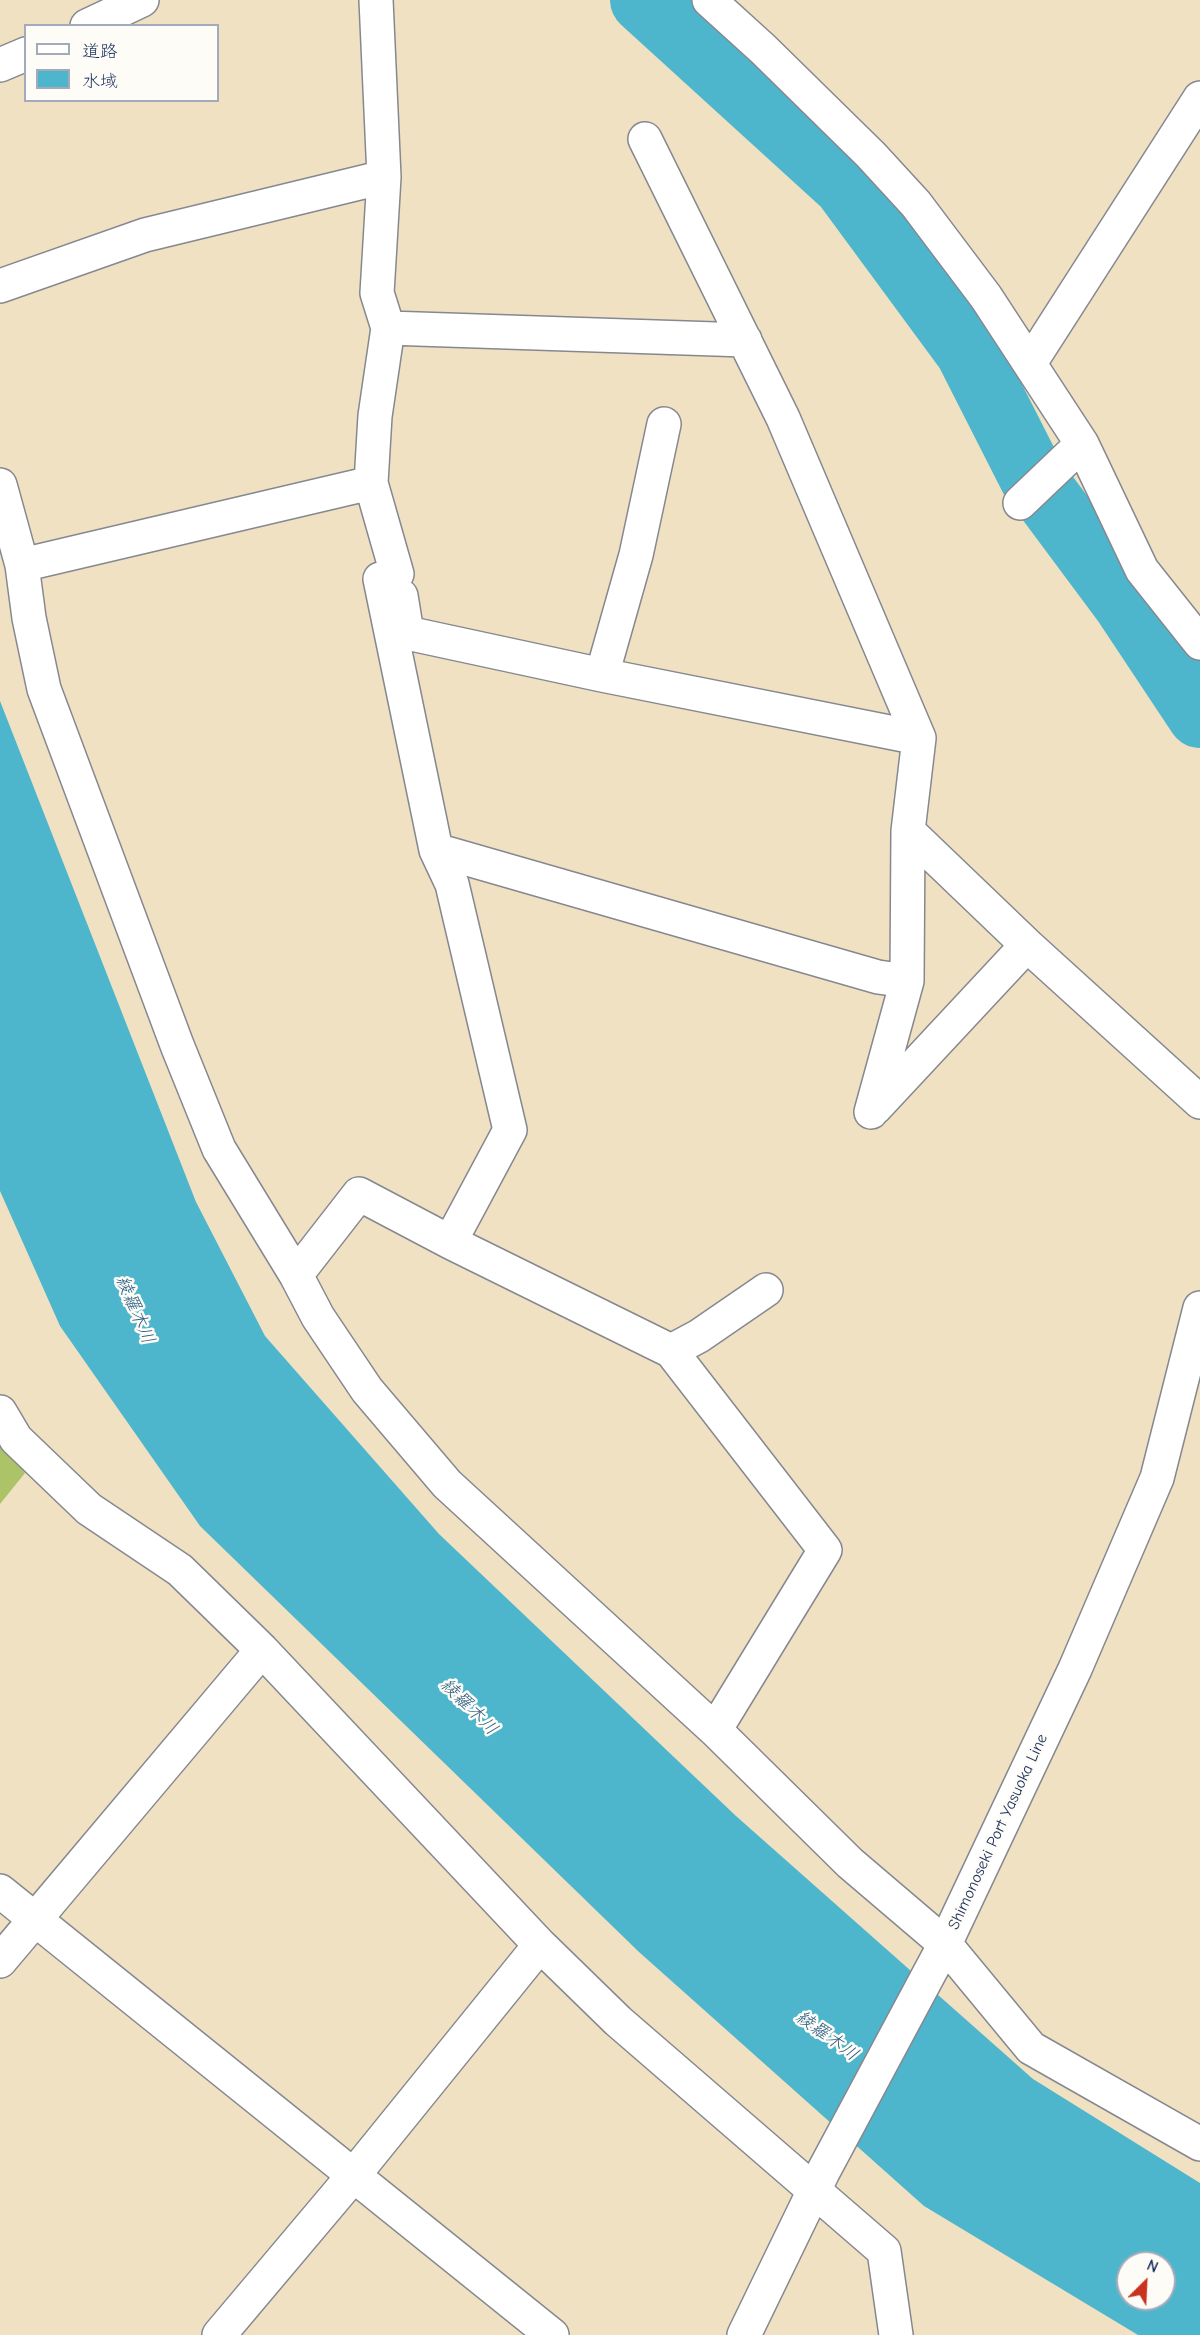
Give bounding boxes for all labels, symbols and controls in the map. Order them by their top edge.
legend [24,24,219,102]
text: 道路 [82,41,118,62]
text: 水域 [82,71,118,92]
water label: 綾羅木川 [111,1273,159,1347]
water label: 綾羅木川 [436,1674,502,1740]
street label: Shimonoseki Port Yasuoka Line [944,1731,1052,1933]
water label: 綾羅木川 [792,2006,862,2066]
north arrow [1116,2251,1176,2311]
text: N [1144,2256,1161,2277]

